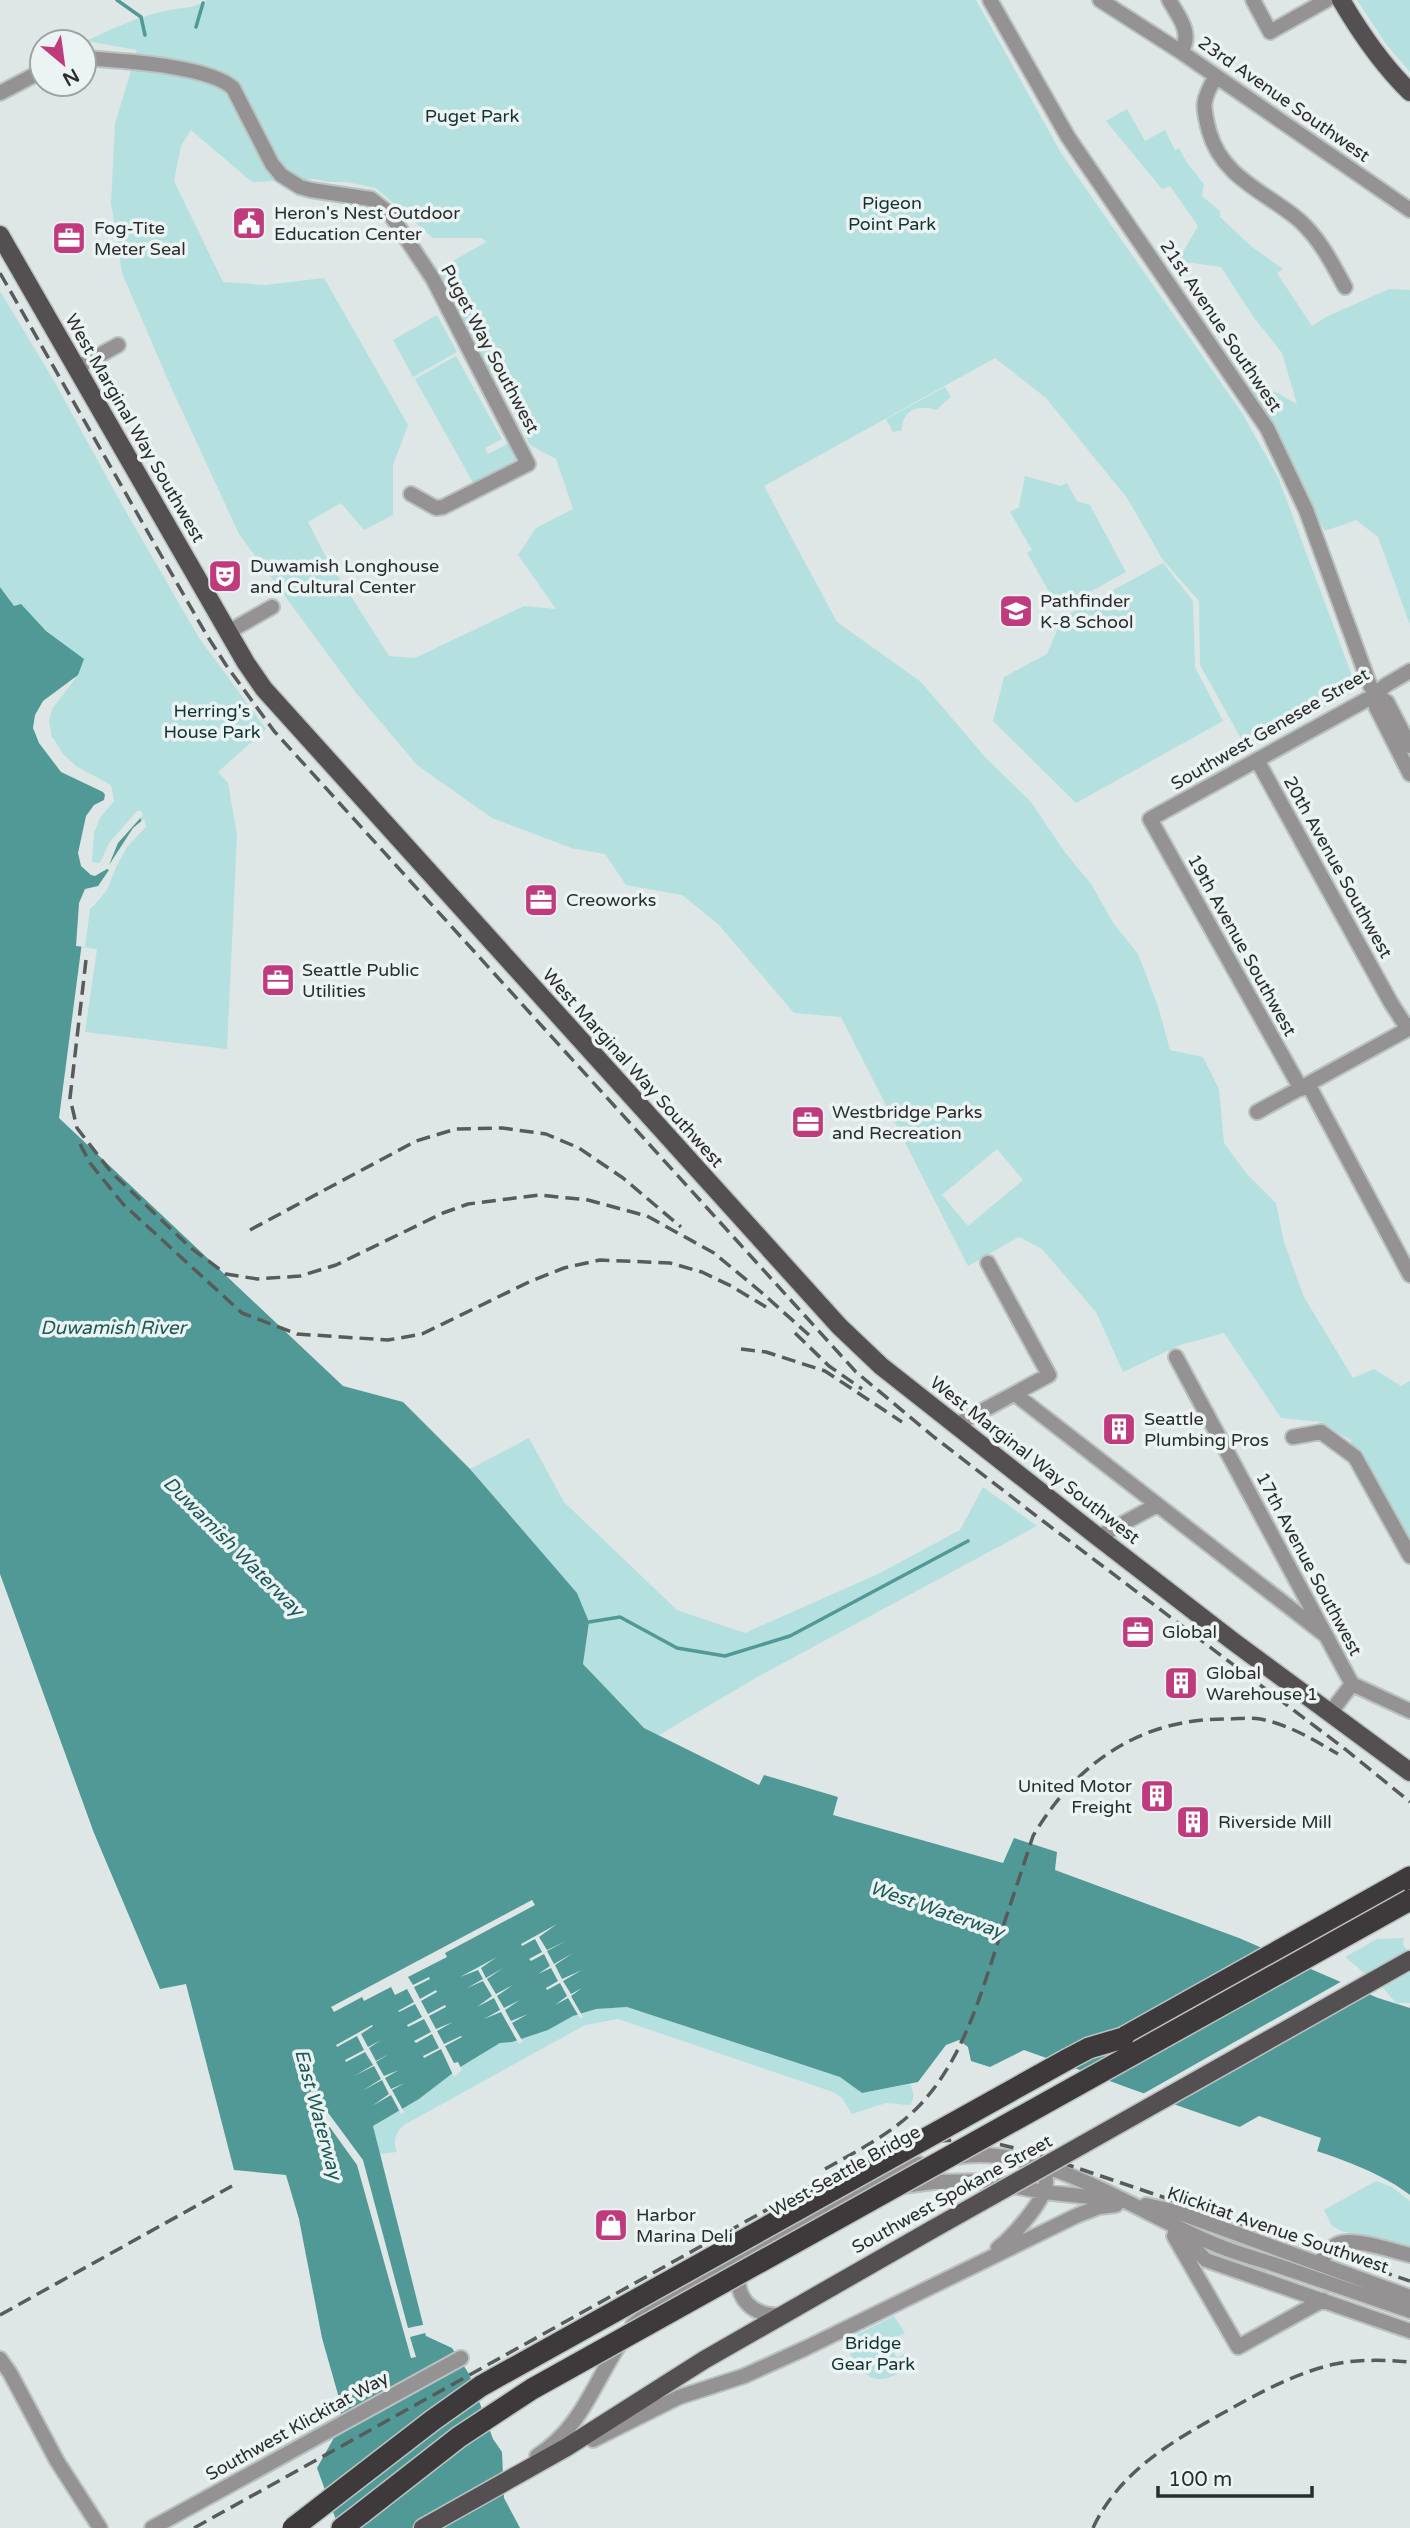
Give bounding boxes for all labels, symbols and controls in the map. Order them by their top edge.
north arrow [28,28,98,98]
street label: 23rd Avenue Southwest [1194,31,1374,167]
text: N [59,64,83,90]
park label: Puget Park [425,105,519,127]
park label: Pigeon Point Park [848,192,936,235]
place label: Heron's Nest Outdoor Education Center [274,202,460,245]
public building icon: Heron's Nest Outdoor Education Center [230,204,268,242]
place label: Fog-Tite Meter Seal [94,217,186,260]
office icon: Fog-Tite Meter Seal [50,219,88,257]
street label: 21st Avenue Southwest [1155,236,1287,416]
street label: Puget Way Southwest [436,261,544,437]
street label: West Marginal Way Southwest [60,310,210,546]
place label: Duwamish Longhouse and Cultural Center [250,555,439,598]
theatre icon: Duwamish Longhouse and Cultural Center [206,557,244,595]
place label: Pathfinder K-8 School [1040,590,1133,633]
school or university icon: Pathfinder K-8 School [997,592,1035,630]
street label: Southwest Genesee Street [1167,663,1373,795]
park label: Herring's House Park [163,700,261,743]
street label: 20th Avenue Southwest [1279,772,1397,962]
street label: 19th Avenue Southwest [1183,850,1301,1040]
office icon: Creoworks [522,881,560,919]
place label: Creoworks [566,889,656,911]
place label: Seattle Public Utilities [302,959,419,1002]
office icon: Seattle Public Utilities [259,961,297,999]
street label: West Marginal Way Southwest [538,964,728,1172]
place label: Westbridge Parks and Recreation [832,1101,982,1144]
office icon: Westbridge Parks and Recreation [789,1103,827,1141]
water label: Duwamish River [40,1317,188,1339]
street label: West Marginal Way Southwest [926,1371,1144,1549]
place label: Seattle Plumbing Pros [1144,1408,1269,1451]
building icon: Seattle Plumbing Pros [1100,1410,1138,1448]
street label: 17th Avenue Southwest [1251,1468,1367,1660]
water label: Duwamish Waterway [159,1472,310,1623]
office icon: Global [1119,1613,1157,1651]
place label: Global [1162,1621,1217,1643]
place label: Global Warehouse 1 [1206,1662,1318,1705]
building icon: Global Warehouse 1 [1162,1664,1200,1702]
place label: United Motor Freight [1018,1775,1132,1818]
building icon: United Motor Freight [1138,1777,1176,1815]
building icon: Riverside Mill [1174,1803,1212,1841]
place label: Riverside Mill [1218,1811,1332,1833]
water label: West Waterway [867,1877,1009,1944]
water label: East Waterway [290,2047,347,2184]
street label: West Seattle Bridge [766,2121,924,2221]
street label: Southwest Spokane Street [848,2130,1056,2258]
street label: Klickitat Avenue Southwest [1164,2182,1392,2278]
place label: Harbor Marina Deli [636,2204,733,2247]
shop icon: Harbor Marina Deli [592,2206,630,2244]
park label: Bridge Gear Park [831,2332,915,2375]
street label: Southwest Klickitat Way [202,2366,392,2485]
scale bar [1158,2454,1312,2498]
text: 100 m [1168,2467,1232,2492]

